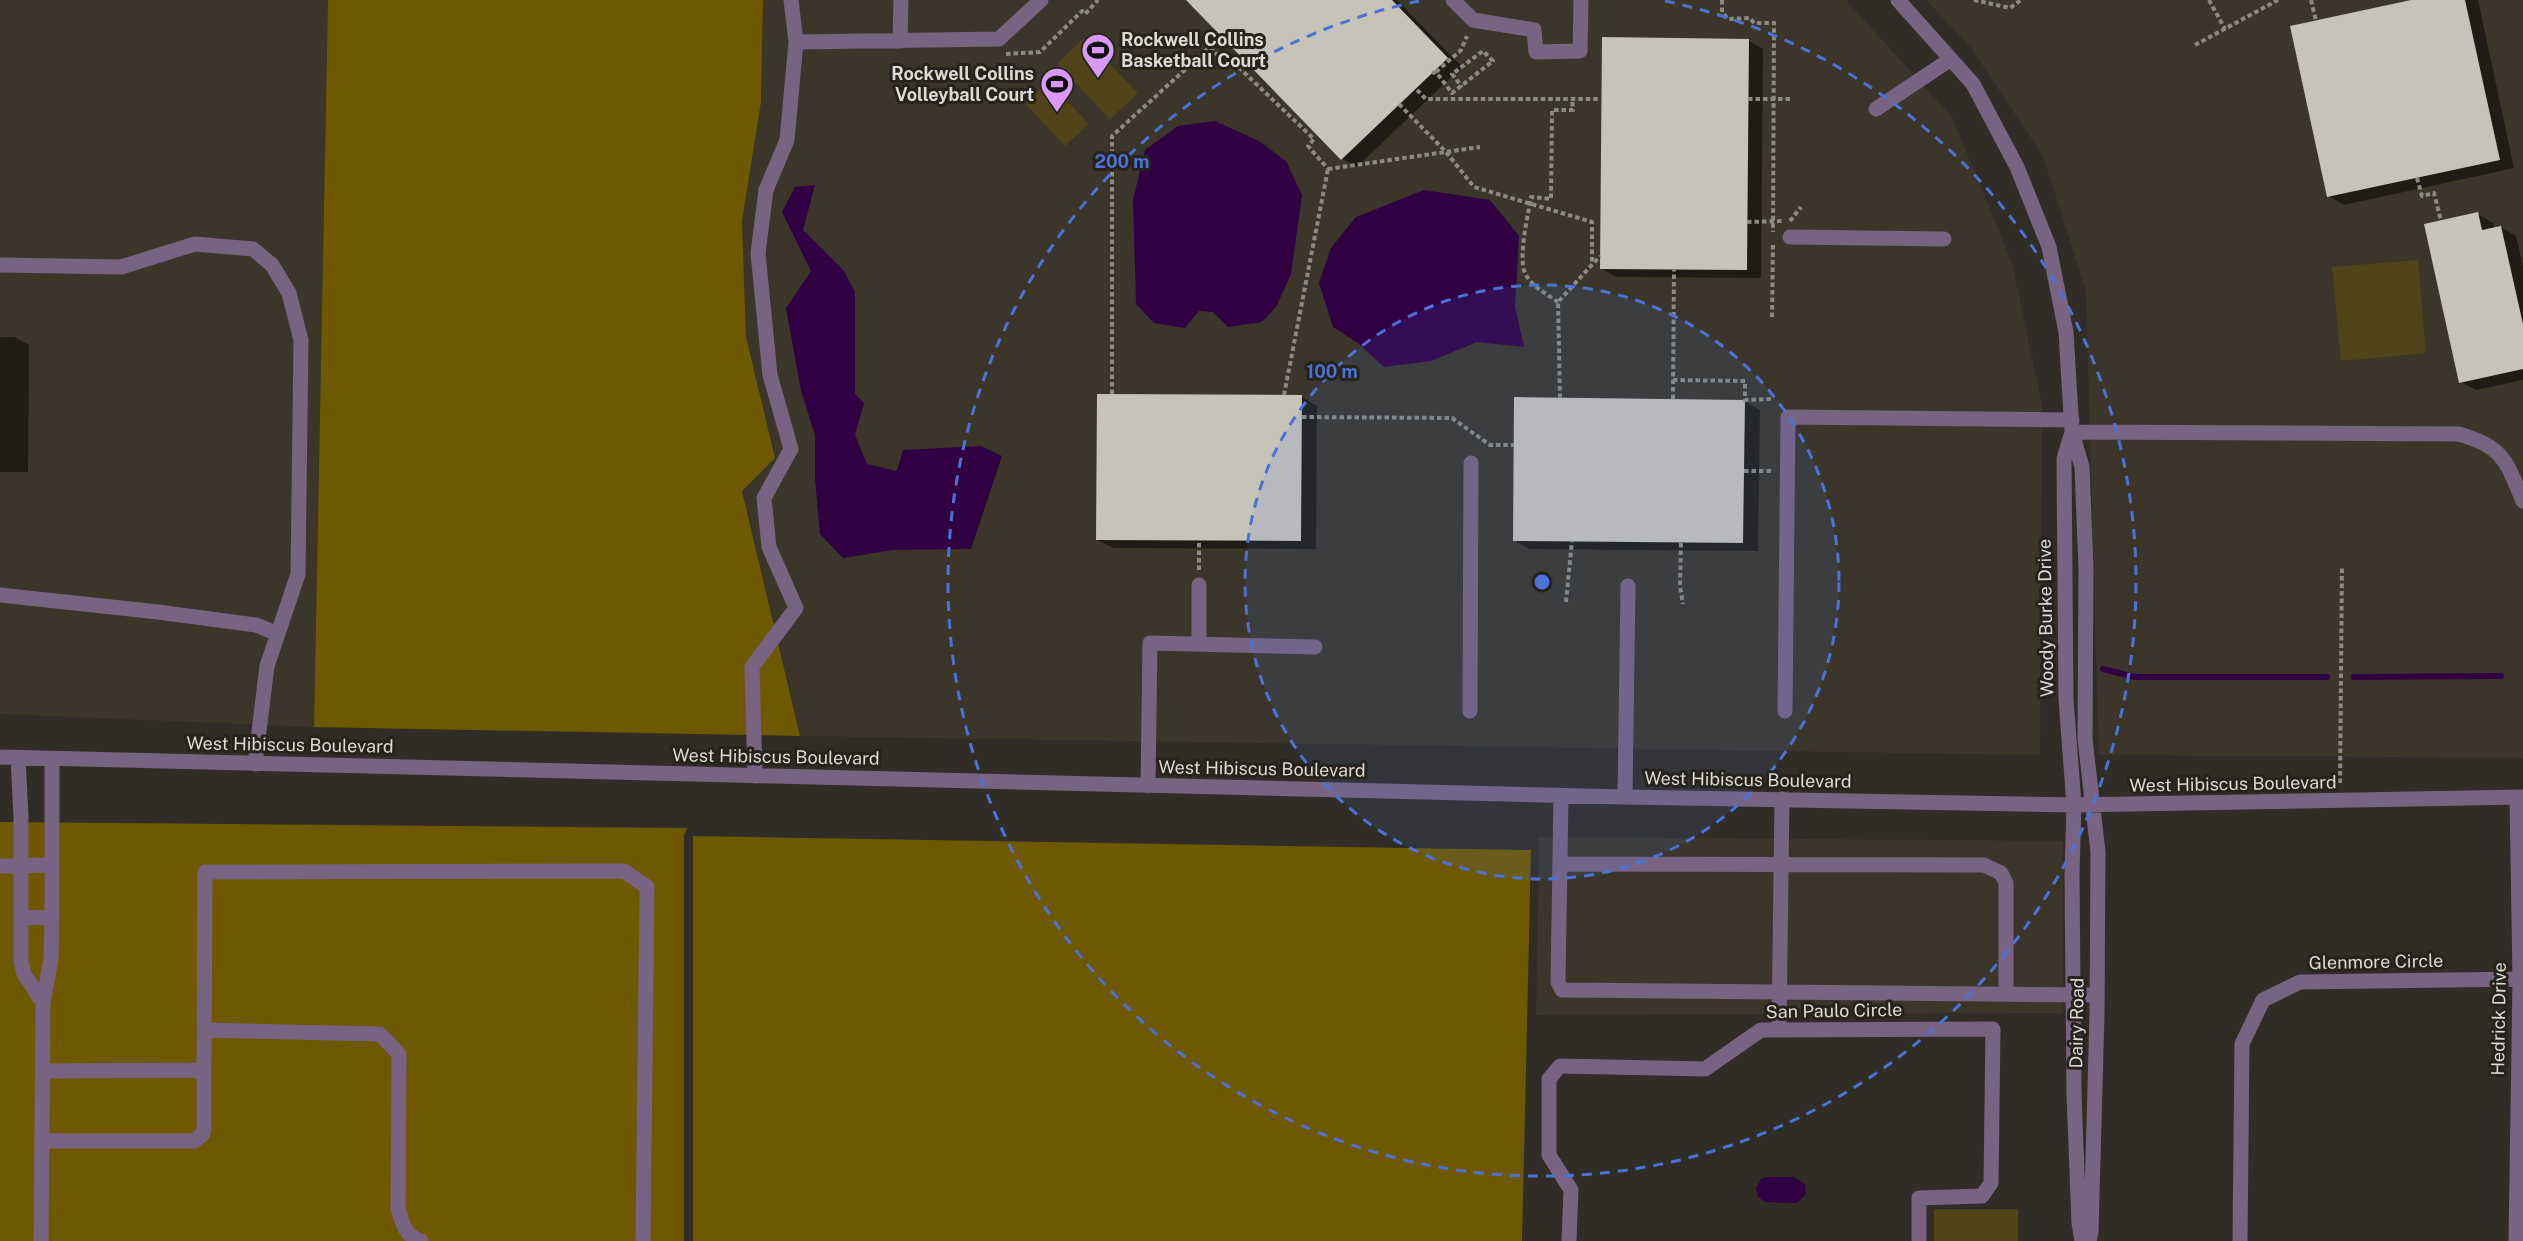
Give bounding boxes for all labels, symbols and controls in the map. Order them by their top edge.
place label: Rockwell Collins Basketball Court [1121,29,1266,71]
sports icon: Rockwell Collins Basketball Court [1080,32,1116,79]
place label: Rockwell Collins Volleyball Court [891,63,1034,105]
sports icon: Rockwell Collins Volleyball Court [1039,66,1075,113]
text: 200 m [1095,151,1149,172]
text: 100 m [1306,361,1358,382]
street label: Woody Burke Drive [2034,539,2057,697]
centre of rings [1532,572,1552,592]
street label: West Hibiscus Boulevard [186,732,394,757]
street label: West Hibiscus Boulevard [672,744,880,769]
street label: West Hibiscus Boulevard [1158,756,1366,781]
street label: West Hibiscus Boulevard [1644,767,1852,792]
street label: West Hibiscus Boulevard [2129,771,2337,796]
street label: Glenmore Circle [2309,950,2443,973]
street label: Hedrick Drive [2487,962,2510,1076]
street label: Dairy Road [2065,977,2088,1069]
street label: San Paulo Circle [1765,999,1903,1022]

